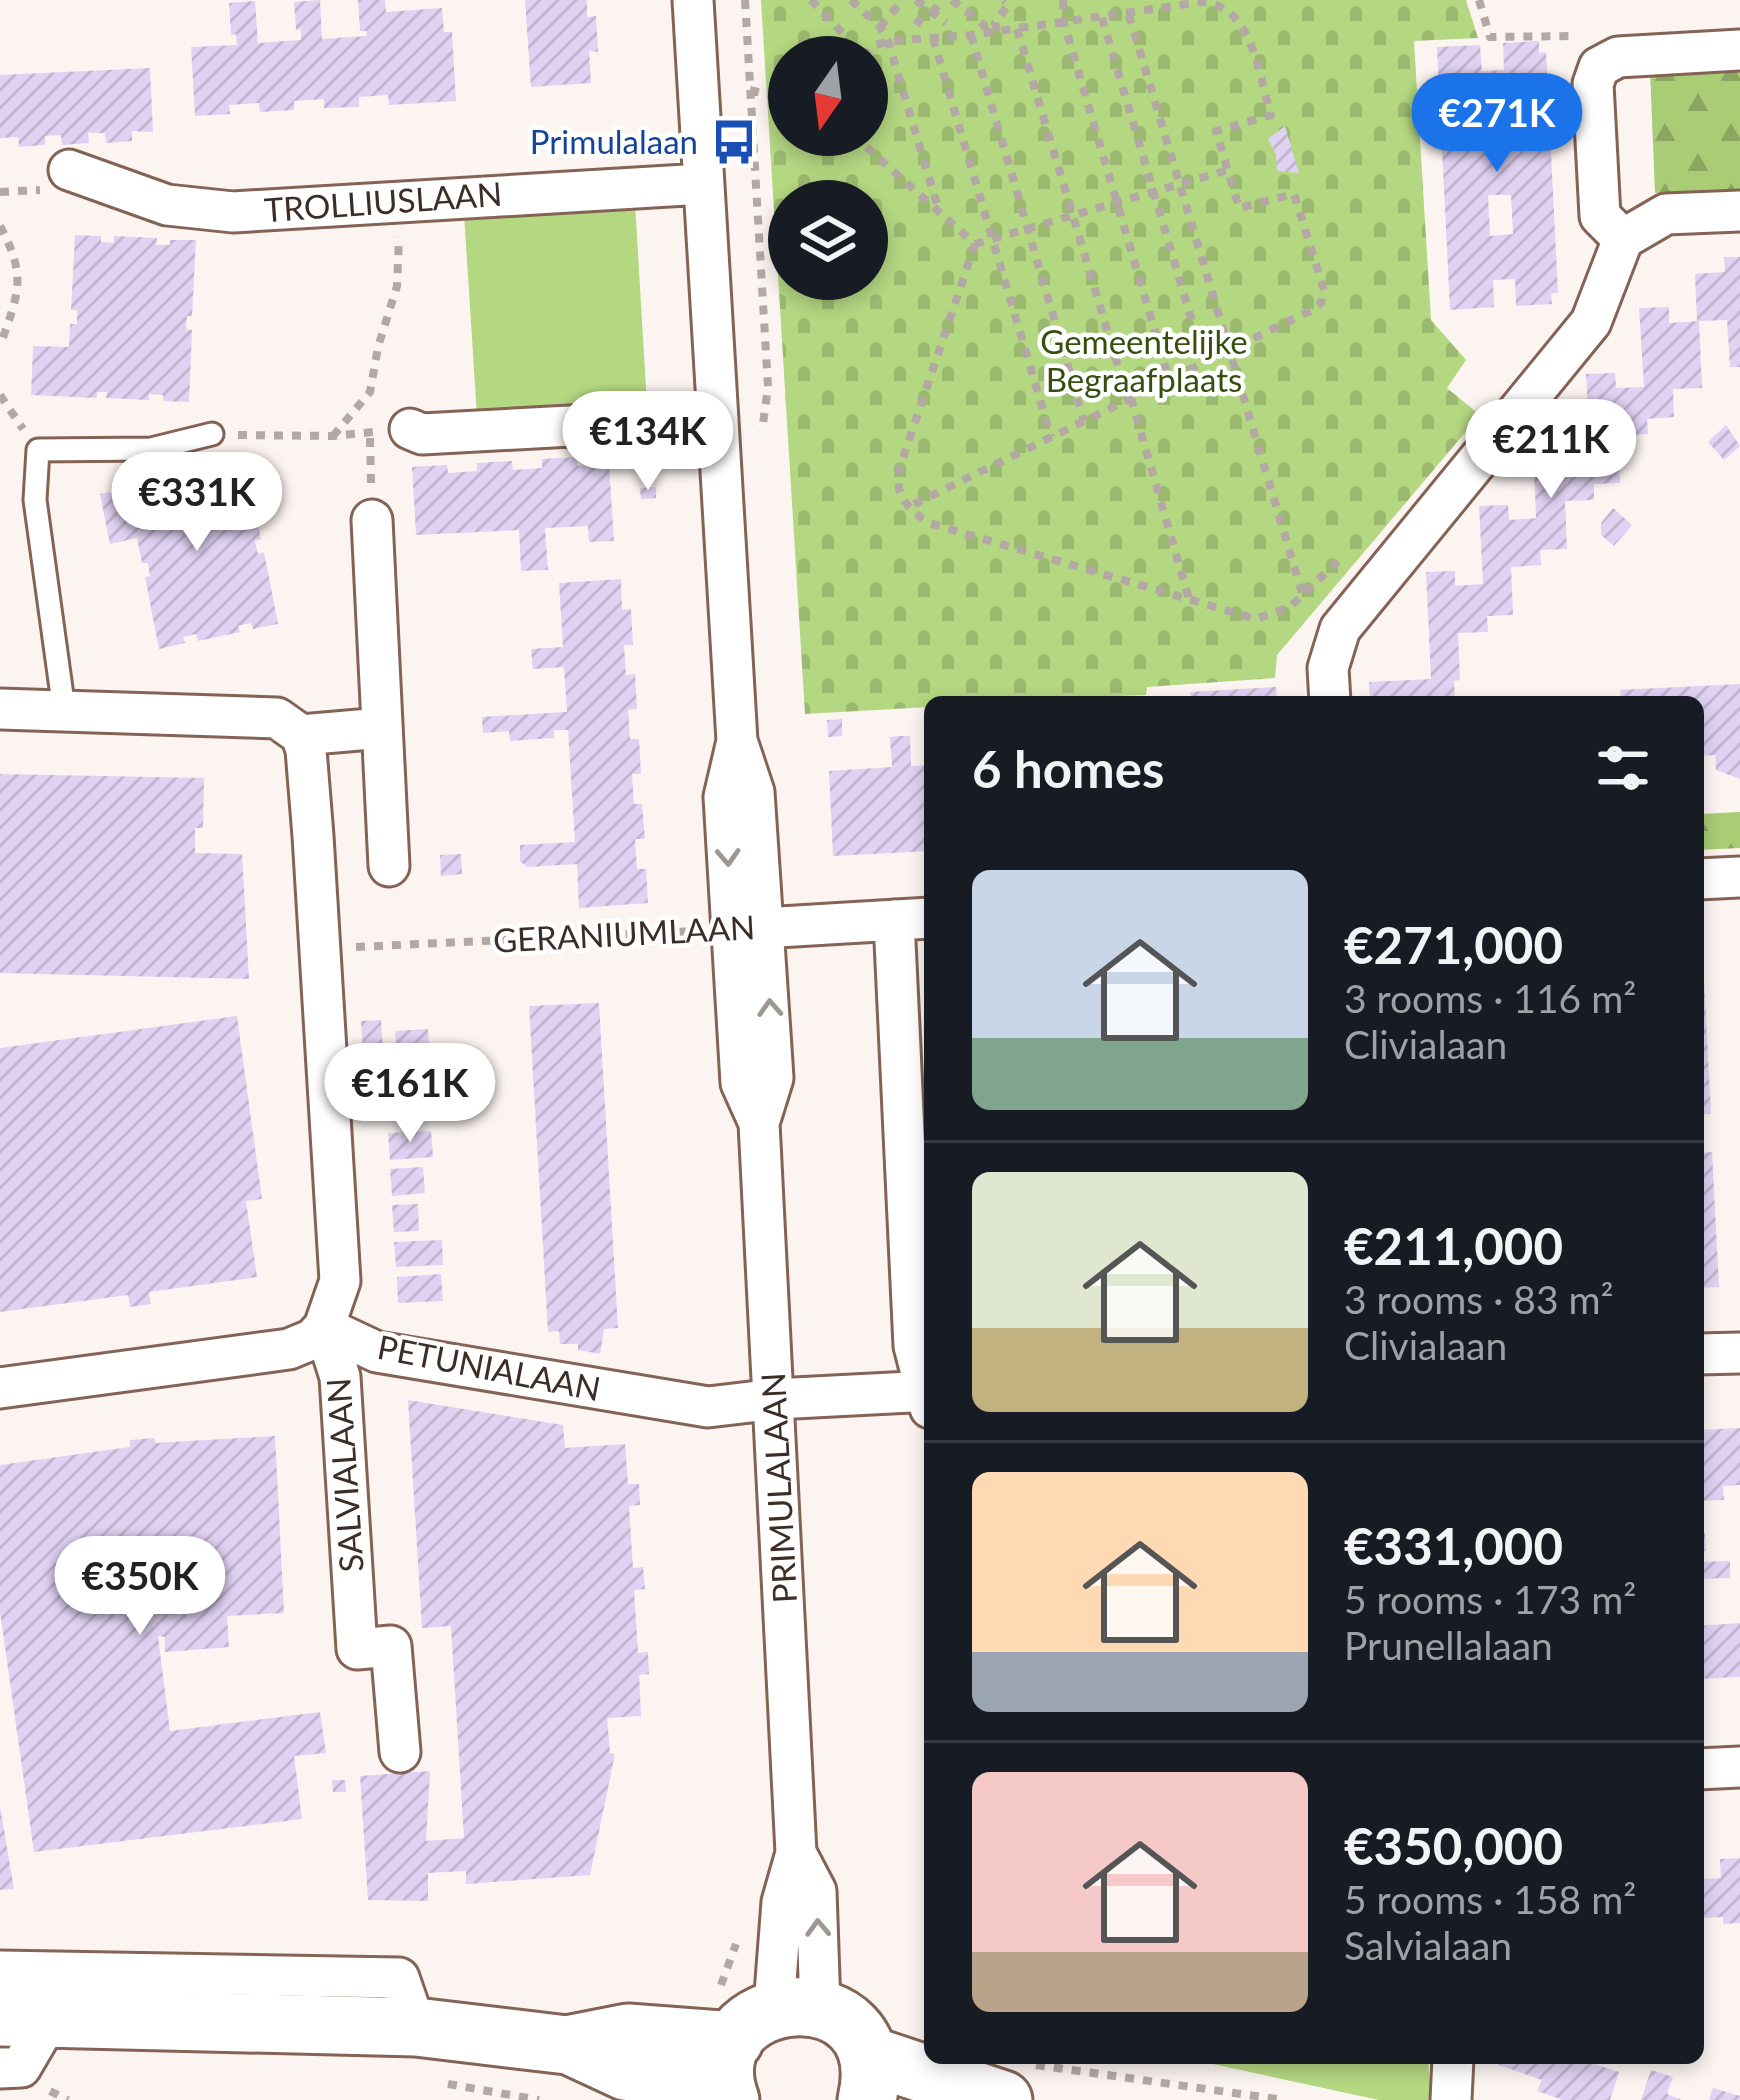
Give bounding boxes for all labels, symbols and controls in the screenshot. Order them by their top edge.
north arrow [768,36,888,156]
map controls [768,36,888,300]
pin: €271K [1413,73,1581,175]
text: €271K [1438,89,1556,135]
bus stop icon: Primulalaan [709,117,759,167]
place label: Primulalaan [530,121,698,161]
street label: TROLLIUSLAAN [263,173,503,229]
button: layers [768,180,888,300]
park label: Gemeentelijke Begraafplaats [1040,321,1248,399]
pin: €134K [564,391,732,493]
pin: €211K [1467,399,1635,501]
text: €134K [589,407,707,453]
text: €211K [1492,415,1610,461]
pin: €331K [113,452,281,554]
text: €331K [138,468,256,514]
icon: filters [1590,735,1656,801]
text: 6 homes [972,738,1164,799]
one-way arrow [715,848,741,867]
street label: GERANIUMLAAN [492,906,756,960]
text: €271,000 [1344,914,1563,975]
icon: home [1068,918,1212,1062]
text: 3 rooms · 116 m² [1344,975,1636,1021]
one-way arrow [757,998,783,1017]
text: Clivialaan [1344,1021,1507,1067]
pin: €161K [326,1043,494,1145]
text: €161K [351,1059,469,1105]
text: €211,000 [1344,1215,1563,1276]
icon: home [1068,1220,1212,1364]
text: 3 rooms · 83 m² [1344,1276,1614,1322]
text: Clivialaan [1344,1322,1507,1368]
street label: PETUNIALAAN [374,1326,604,1408]
street label: PRIMULALAAN [752,1372,804,1604]
street label: SALVIALAAN [317,1377,371,1574]
text: €331,000 [1344,1515,1563,1576]
icon: home [1068,1520,1212,1664]
pin: €350K [56,1536,224,1638]
text: €350K [81,1552,199,1598]
text: 5 rooms · 173 m² [1344,1576,1636,1622]
text: Prunellalaan [1344,1622,1553,1668]
text: €350,000 [1344,1815,1563,1876]
icon: home [1068,1820,1212,1964]
text: 5 rooms · 158 m² [1344,1876,1636,1922]
one-way arrow [805,1918,831,1937]
text: Salvialaan [1344,1922,1512,1968]

